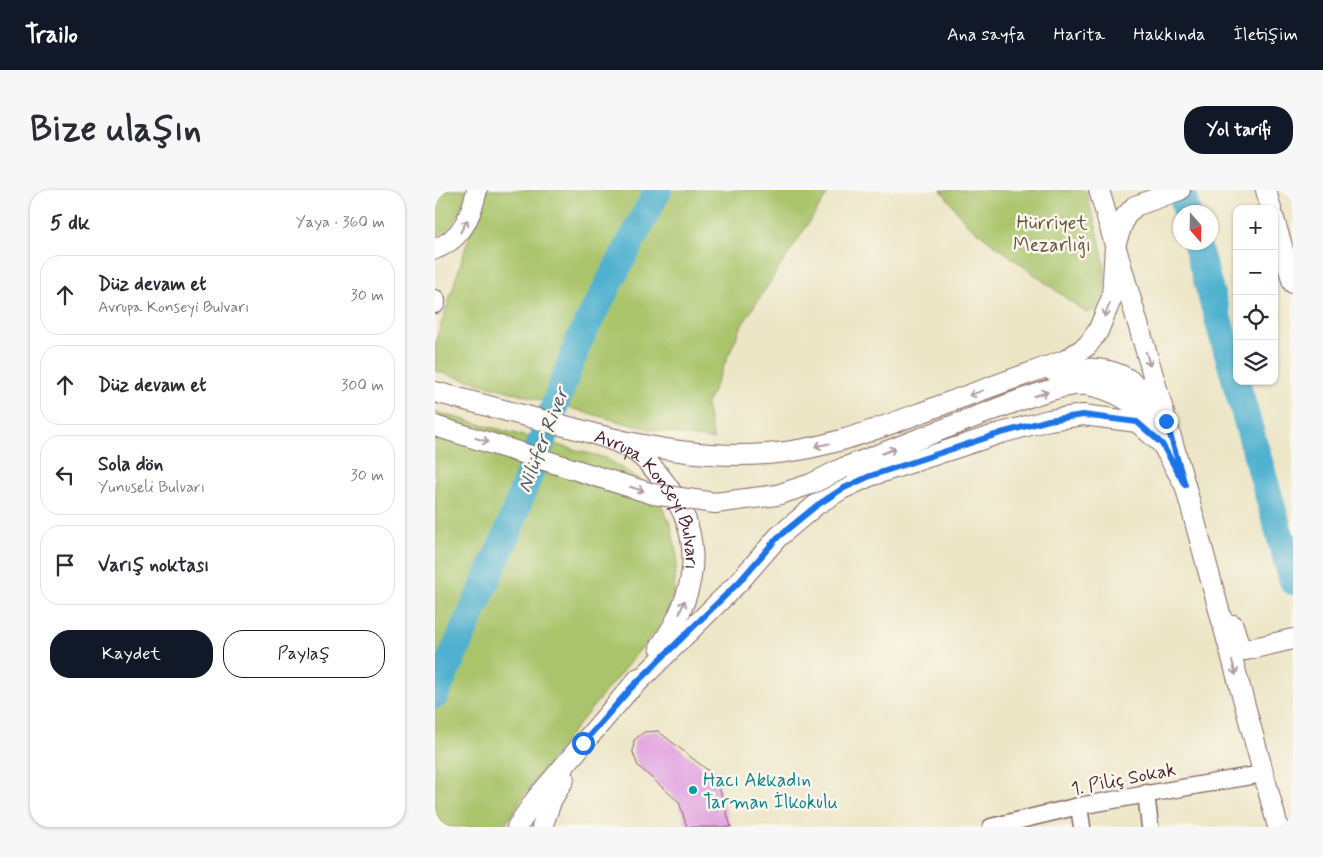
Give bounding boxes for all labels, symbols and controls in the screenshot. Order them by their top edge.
text: Trailo [25,20,78,51]
text: Ana sayfa [947,23,1026,47]
text: Harita [1054,23,1105,47]
text: Hakkında [1133,23,1206,47]
text: İletişim [1234,23,1298,47]
button: Yol tarifi [1184,106,1293,154]
text: Bize ulaşın [30,107,201,153]
north arrow [1173,205,1218,250]
map controls [1233,205,1278,385]
button: + [1233,205,1278,250]
text: 5 dk [50,209,90,237]
park label: Hürriyet Mezarlığı [1013,211,1091,259]
text: Yaya · 360 m [295,212,385,233]
one-way arrow [459,218,469,233]
button: − [1233,250,1278,295]
text: Düz devam et [98,272,206,297]
icon: ahead [51,281,79,309]
text: 30 m [351,285,384,306]
button: locate [1233,295,1278,340]
text: Avrupa Konseyi Bulvarı [98,297,249,318]
one-way arrow [1101,302,1111,317]
button: layers [1233,340,1278,385]
one-way arrow [1144,350,1154,366]
icon: ahead [51,371,79,399]
text: Düz devam et [98,373,206,398]
text: 300 m [341,375,384,396]
water label: Nilüfer River [511,382,577,496]
one-way arrow [1033,388,1049,398]
one-way arrow [968,389,984,398]
route end [1155,410,1178,433]
street label: Avrupa Konseyi Bulvarı [591,424,704,571]
one-way arrow [473,436,489,445]
one-way arrow [815,441,831,450]
one-way arrow [881,445,896,455]
text: Sola dön [98,452,163,477]
icon: left [51,461,79,489]
text: 30 m [351,465,384,486]
text: Yunuseli Bulvarı [98,477,205,498]
one-way arrow [628,484,644,494]
icon: arrive [51,551,79,579]
text: Varış noktası [98,553,209,578]
one-way arrow [678,600,688,615]
button: Kaydet [50,630,213,678]
button: Paylaş [223,630,385,678]
one-way arrow [1230,660,1239,676]
route start [572,732,595,755]
street label: 1. Piliç Sokak [1069,757,1178,802]
place label: Hacı Akkadın Tarman İlkokulu [703,768,838,815]
marker: Hacı Akkadın Tarman İlkokulu [687,784,699,796]

